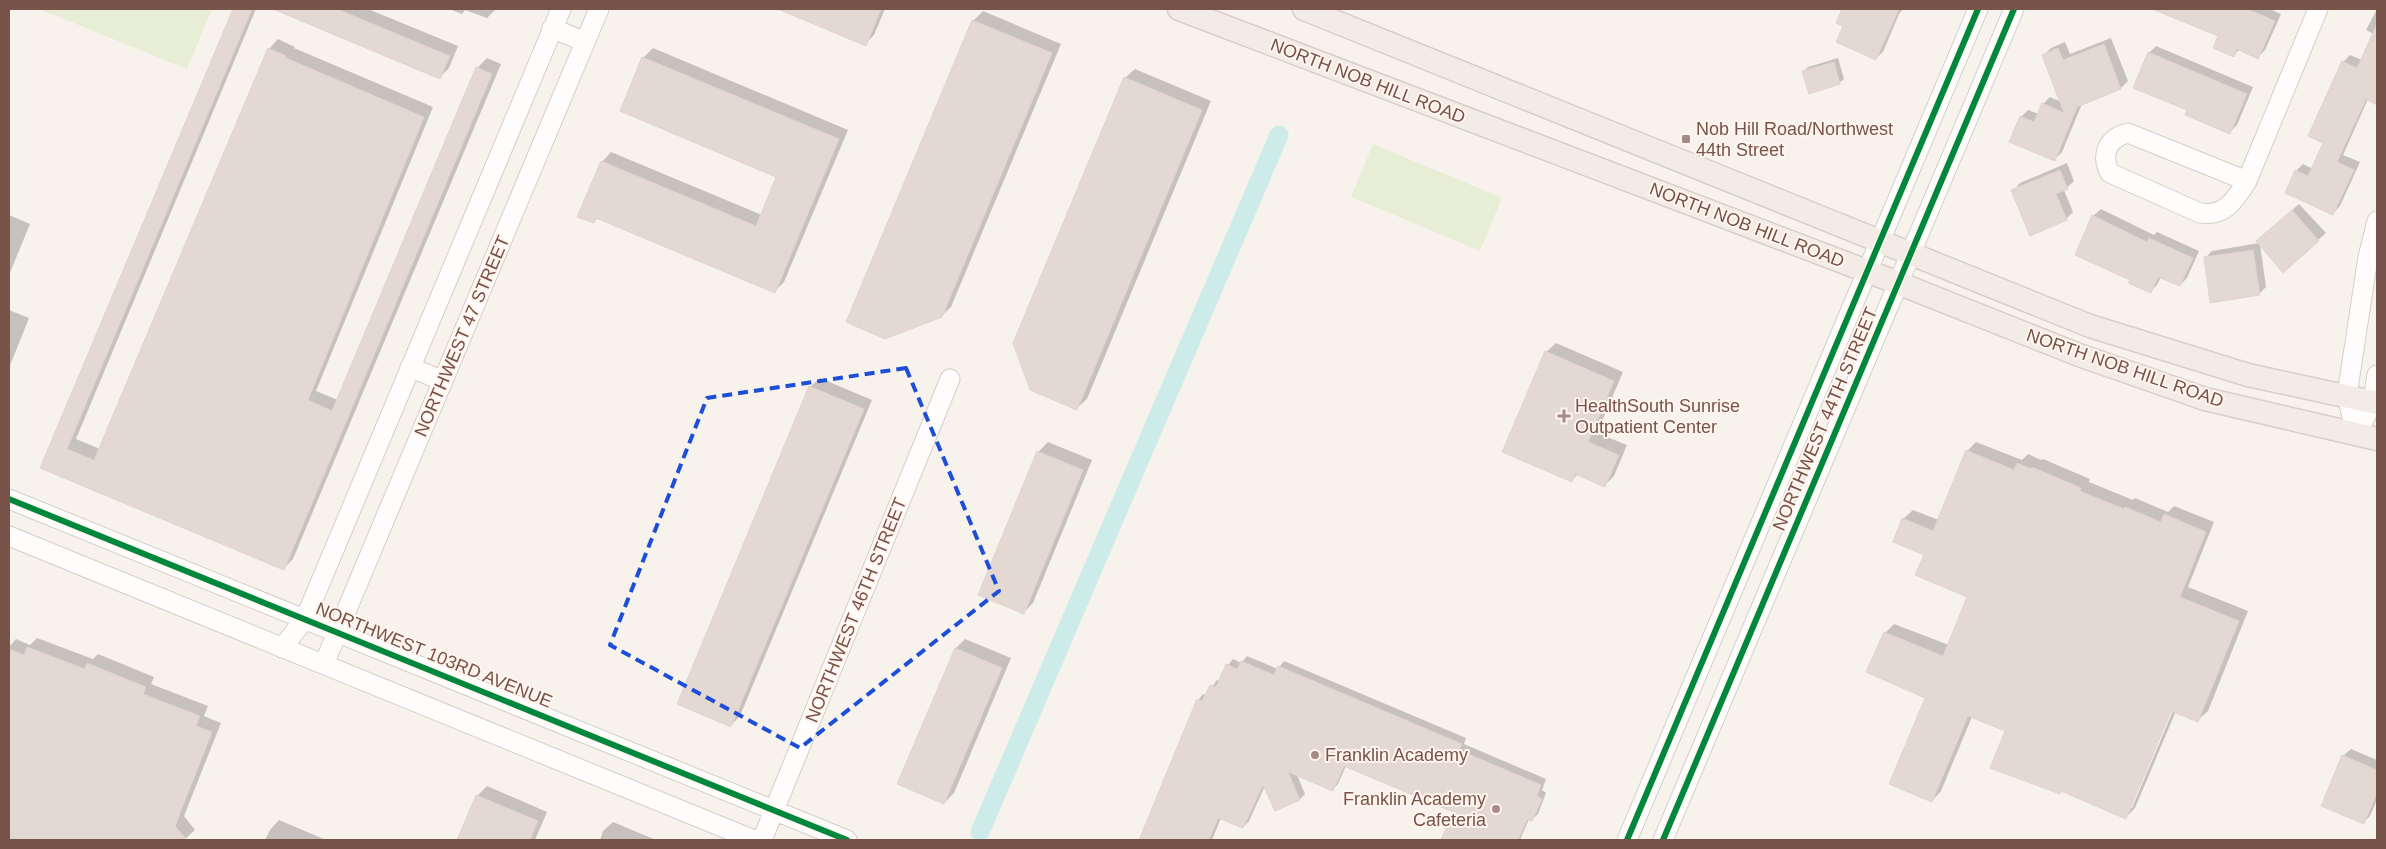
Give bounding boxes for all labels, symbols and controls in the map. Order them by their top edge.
street label: NORTH NOB HILL ROAD [1268,35,1468,127]
place label: Nob Hill Road/Northwest 44th Street [1696,119,1893,160]
marker: Nob Hill Road/Northwest 44th Street [1680,133,1692,145]
street label: NORTH NOB HILL ROAD [1647,179,1847,271]
street label: NORTHWEST 47 STREET [411,233,513,439]
street label: NORTHWEST 44TH STREET [1769,304,1881,534]
street label: NORTH NOB HILL ROAD [2024,325,2226,411]
place label: HealthSouth Sunrise Outpatient Center [1575,396,1740,437]
marker: HealthSouth Sunrise Outpatient Center [1557,409,1571,423]
street label: NORTHWEST 46TH STREET [802,495,910,725]
street label: NORTHWEST 103RD AVENUE [313,598,555,712]
place label: Franklin Academy [1325,745,1468,765]
marker: Franklin Academy [1309,749,1321,761]
place label: Franklin Academy Cafeteria [1343,789,1487,830]
marker: Franklin Academy Cafeteria [1490,803,1502,815]

